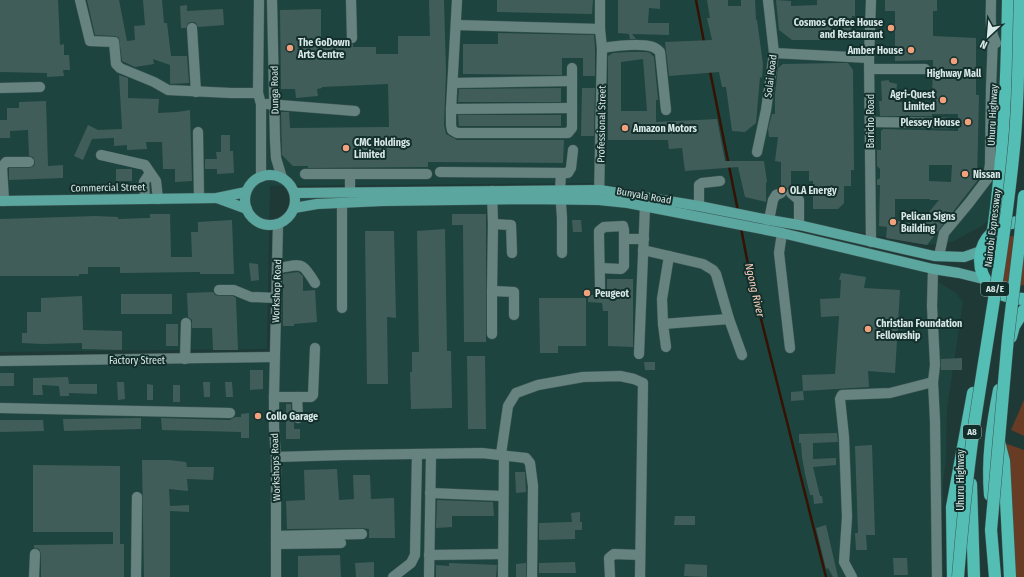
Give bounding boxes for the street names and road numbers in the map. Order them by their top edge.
street label: Solai Road [762,54,780,98]
street label: Dunga Road [269,65,281,114]
street label: Uhuru Highway [985,83,1001,146]
street label: Professional Street [595,85,609,163]
street label: Baricho Road [865,94,877,148]
street label: Commercial Street [70,181,146,195]
street label: Bunyala Road [615,185,672,207]
street label: Nairobi Expressway [982,188,1004,268]
street label: Workshop Road [270,259,284,323]
road number: A8/E [981,282,1009,296]
street label: Factory Street [109,355,166,367]
road number: A8 [963,425,981,439]
street label: Workshops Road [269,433,283,501]
street label: Uhuru Highway [955,449,967,511]

